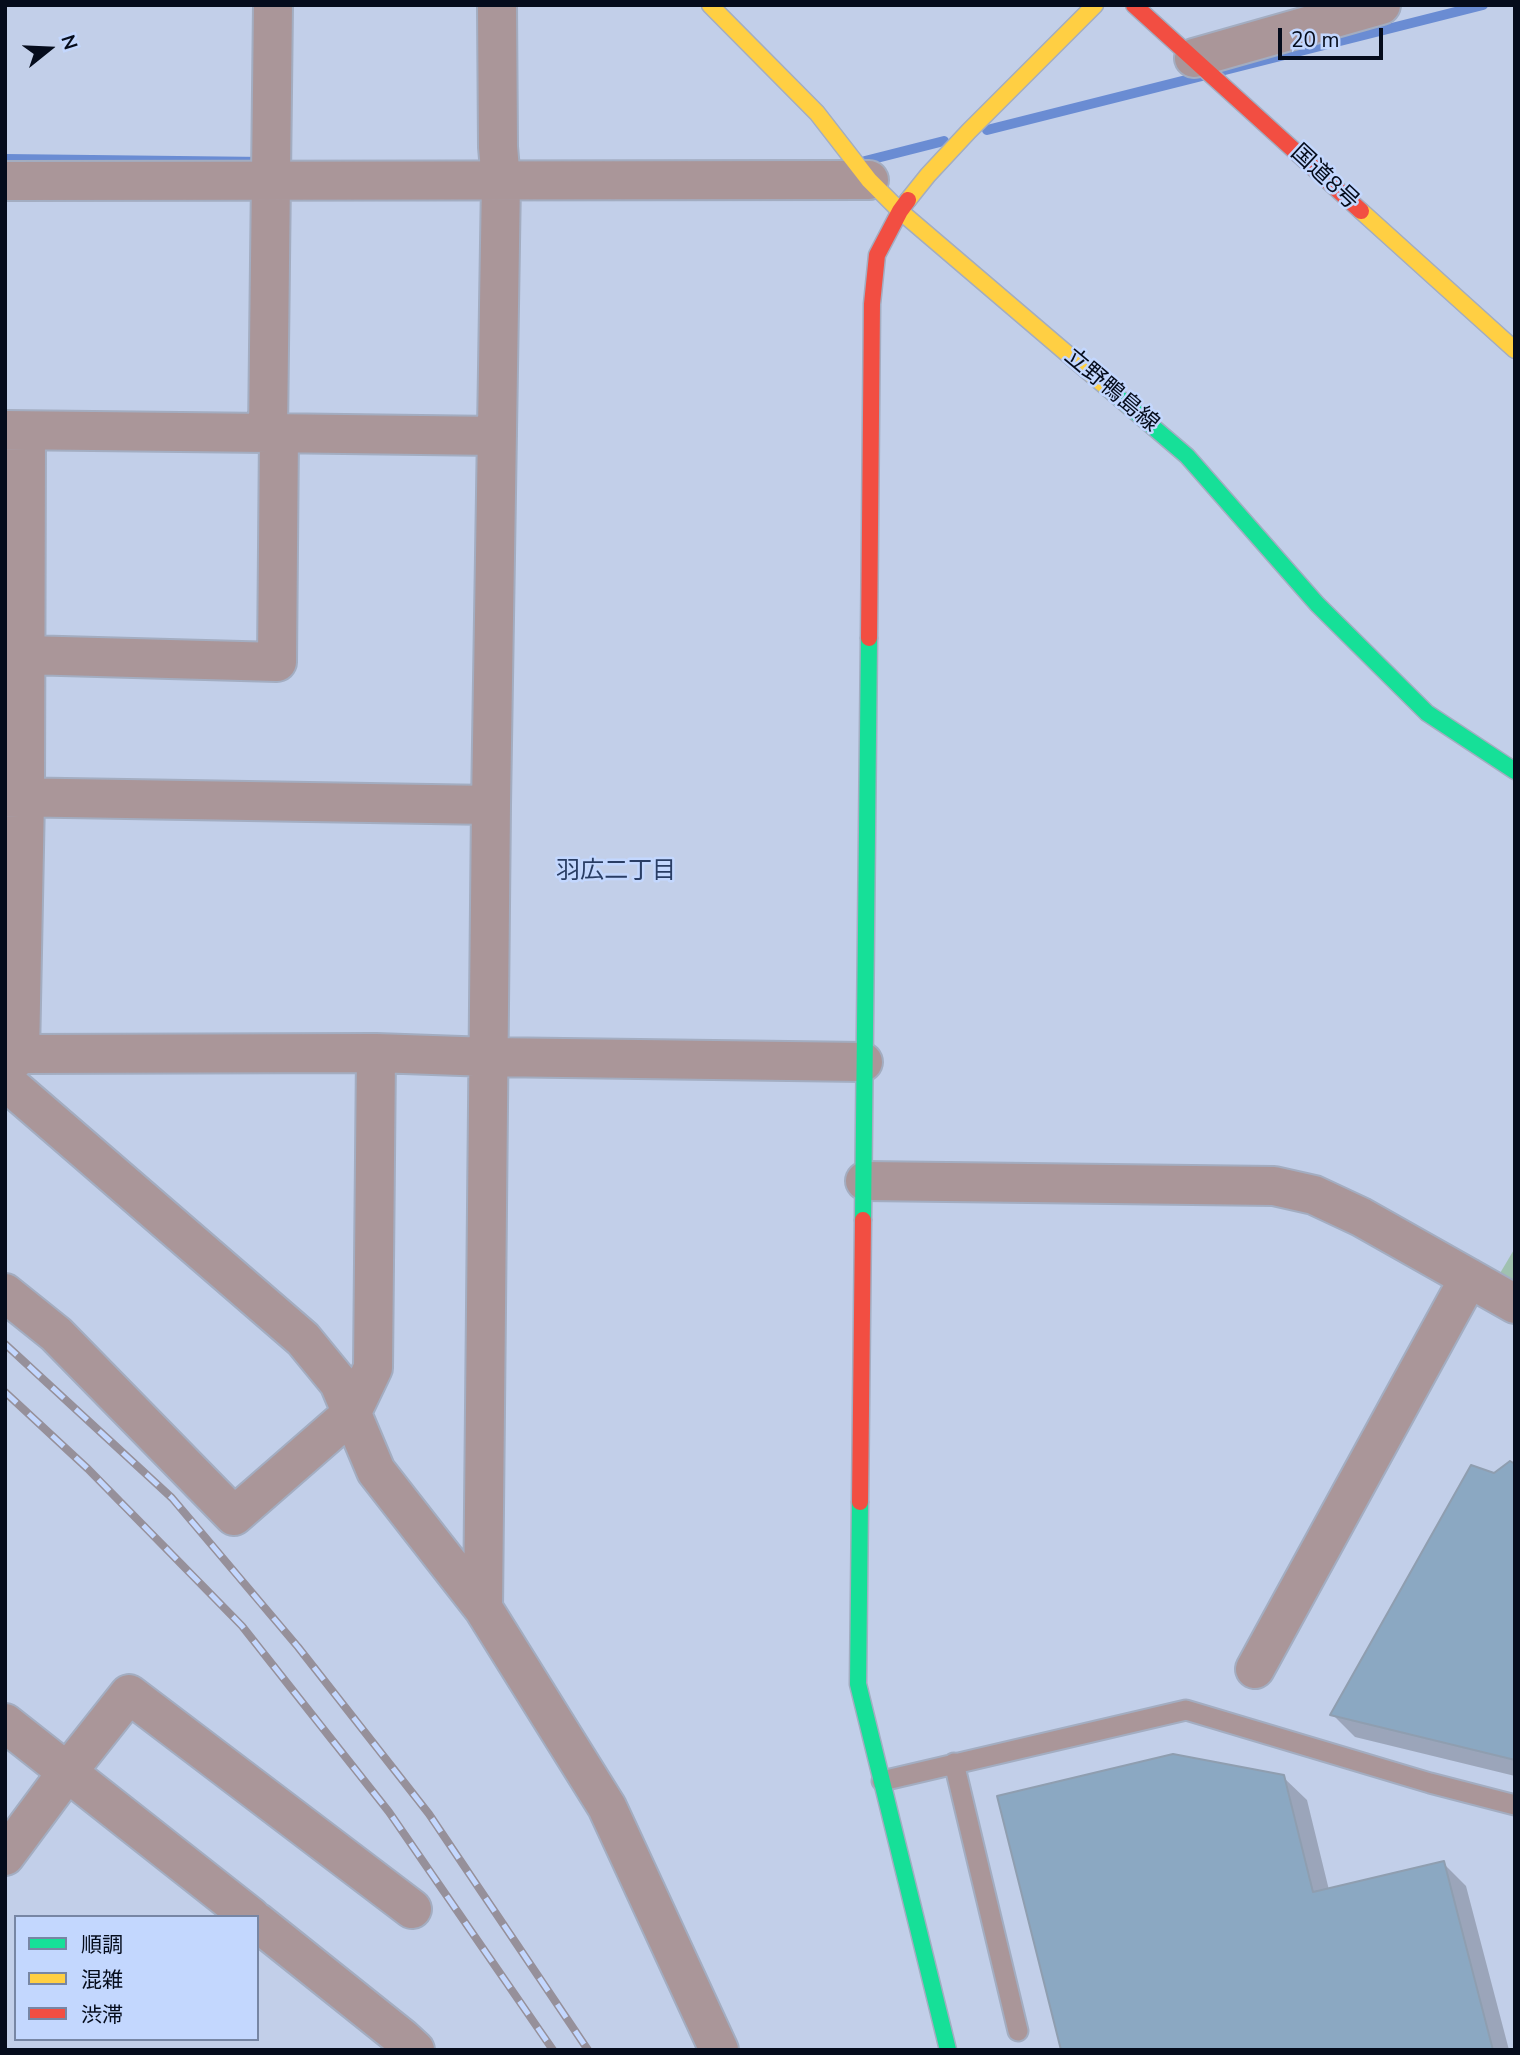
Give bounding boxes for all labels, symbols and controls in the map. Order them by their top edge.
north arrow [14,14,84,84]
scale bar [1282,14,1387,58]
text: 20 m [1291,26,1340,54]
text: N [54,32,84,53]
street label: 国道8号 [1284,140,1364,216]
street label: 立野鴨島線 [1058,343,1164,439]
district label: 羽広二丁目 [556,858,676,886]
legend [14,1915,259,2041]
text: 順調 [81,1931,123,1959]
text: 混雑 [81,1966,123,1994]
text: 渋滞 [81,2001,123,2029]

